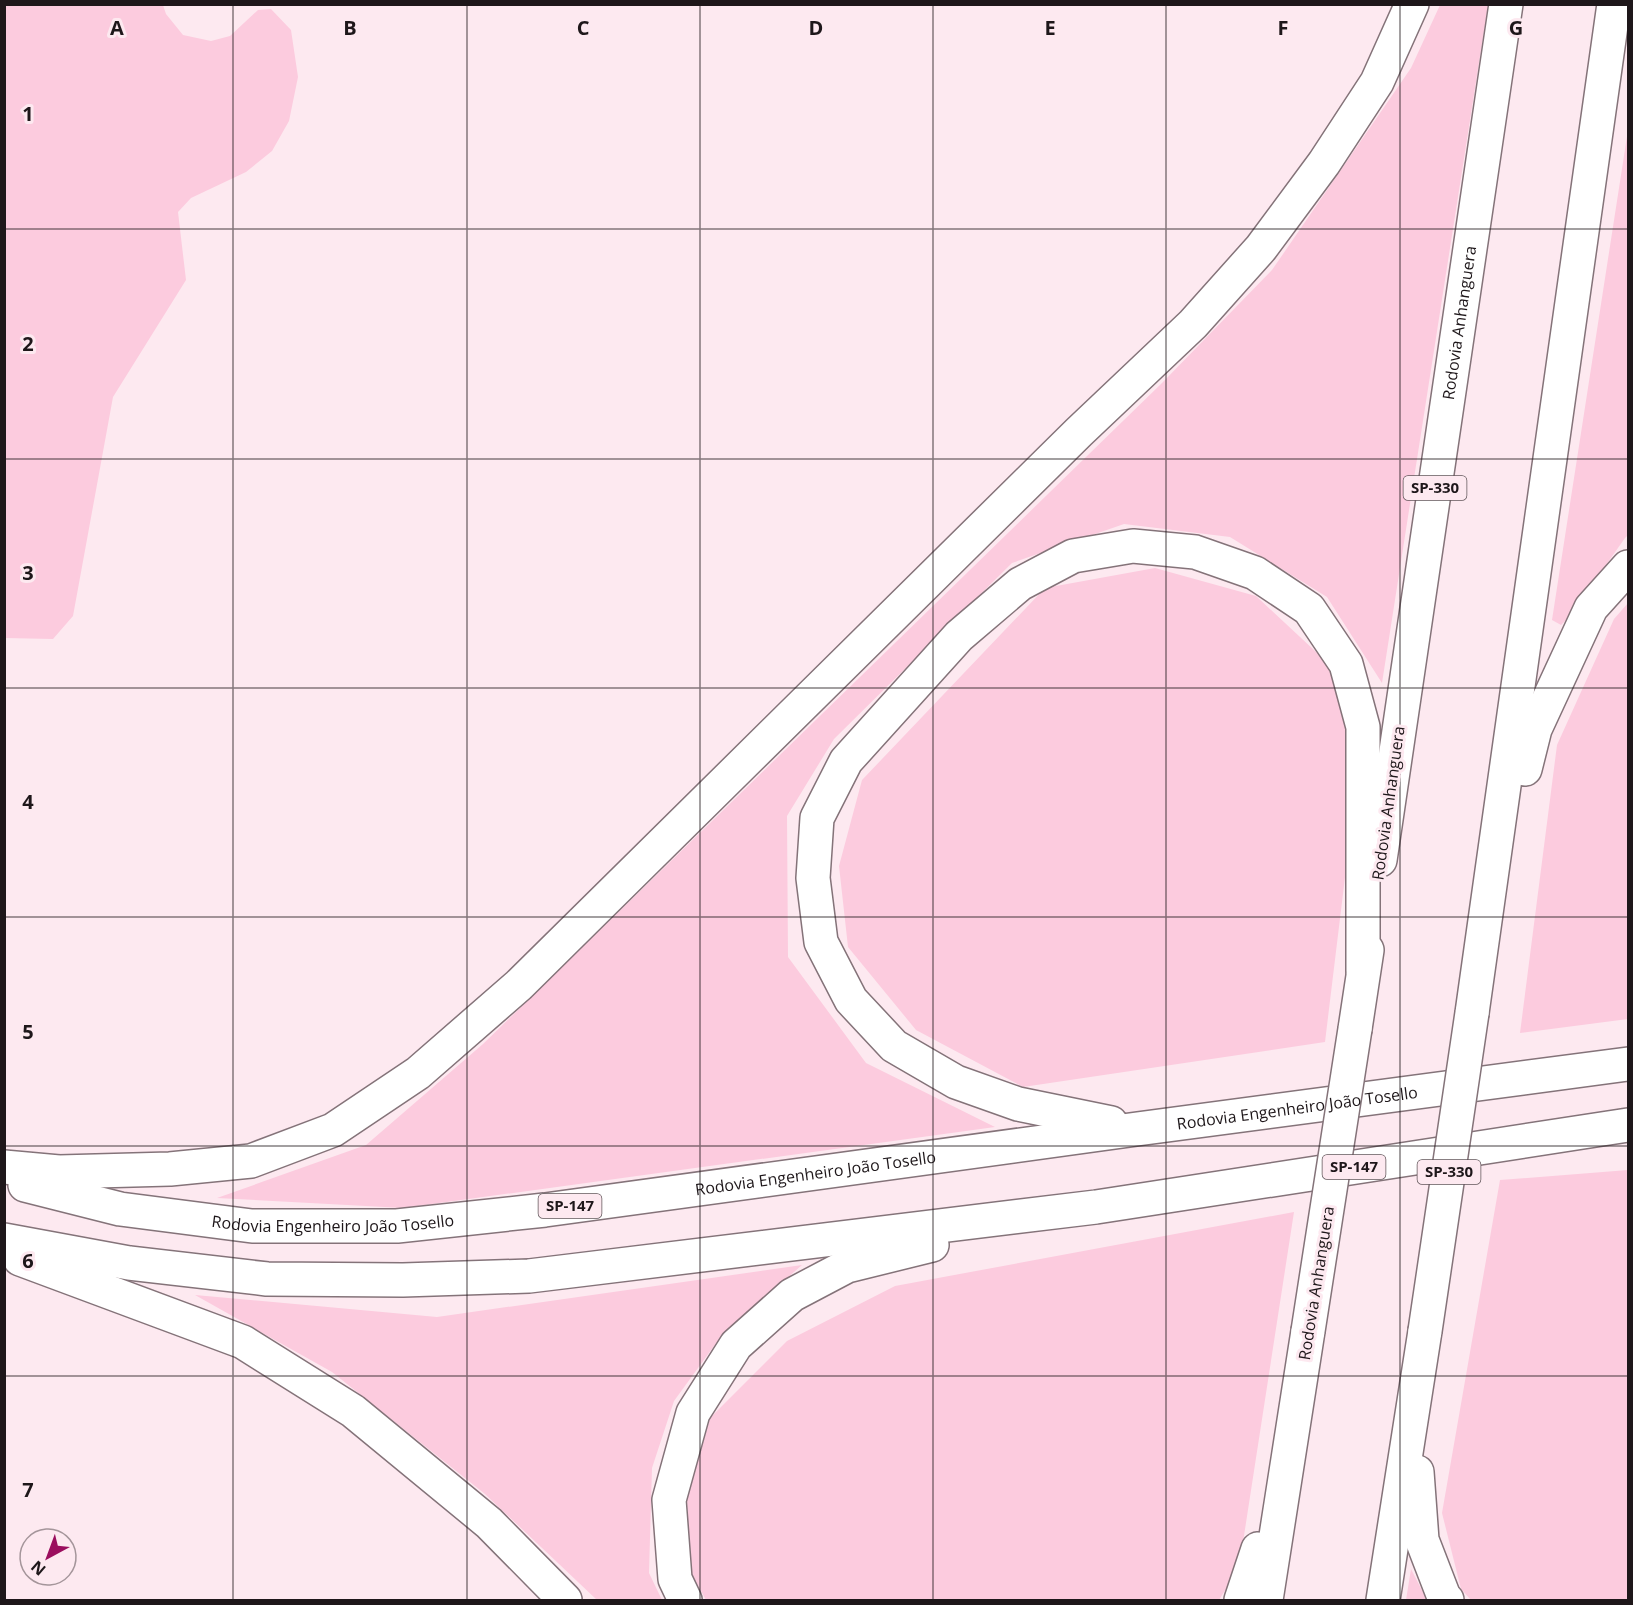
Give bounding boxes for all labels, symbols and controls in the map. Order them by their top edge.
text: A [110,14,124,41]
text: B [343,14,357,41]
text: C [577,14,590,41]
text: D [809,14,823,41]
text: E [1044,14,1056,41]
text: F [1278,14,1288,41]
text: G [1509,14,1523,41]
text: 1 [22,100,34,127]
street label: Rodovia Anhanguera [1437,244,1481,401]
text: 2 [22,330,34,357]
road number: SP-330 [1404,476,1466,500]
text: 3 [22,559,34,586]
street label: Rodovia Anhanguera [1366,725,1410,881]
text: 4 [22,788,34,815]
text: 5 [22,1018,34,1045]
street label: Rodovia Engenheiro João Tosello [1175,1081,1419,1135]
street label: Rodovia Engenheiro João Tosello [694,1146,937,1200]
road number: SP-147 [1322,1155,1386,1179]
road number: SP-330 [1418,1160,1480,1184]
road number: SP-147 [538,1194,602,1218]
street label: Rodovia Anhanguera [1293,1205,1339,1361]
street label: Rodovia Engenheiro João Tosello [210,1209,455,1237]
text: 6 [22,1247,34,1274]
text: 7 [22,1476,34,1503]
north arrow [18,1527,78,1587]
text: N [26,1556,50,1581]

